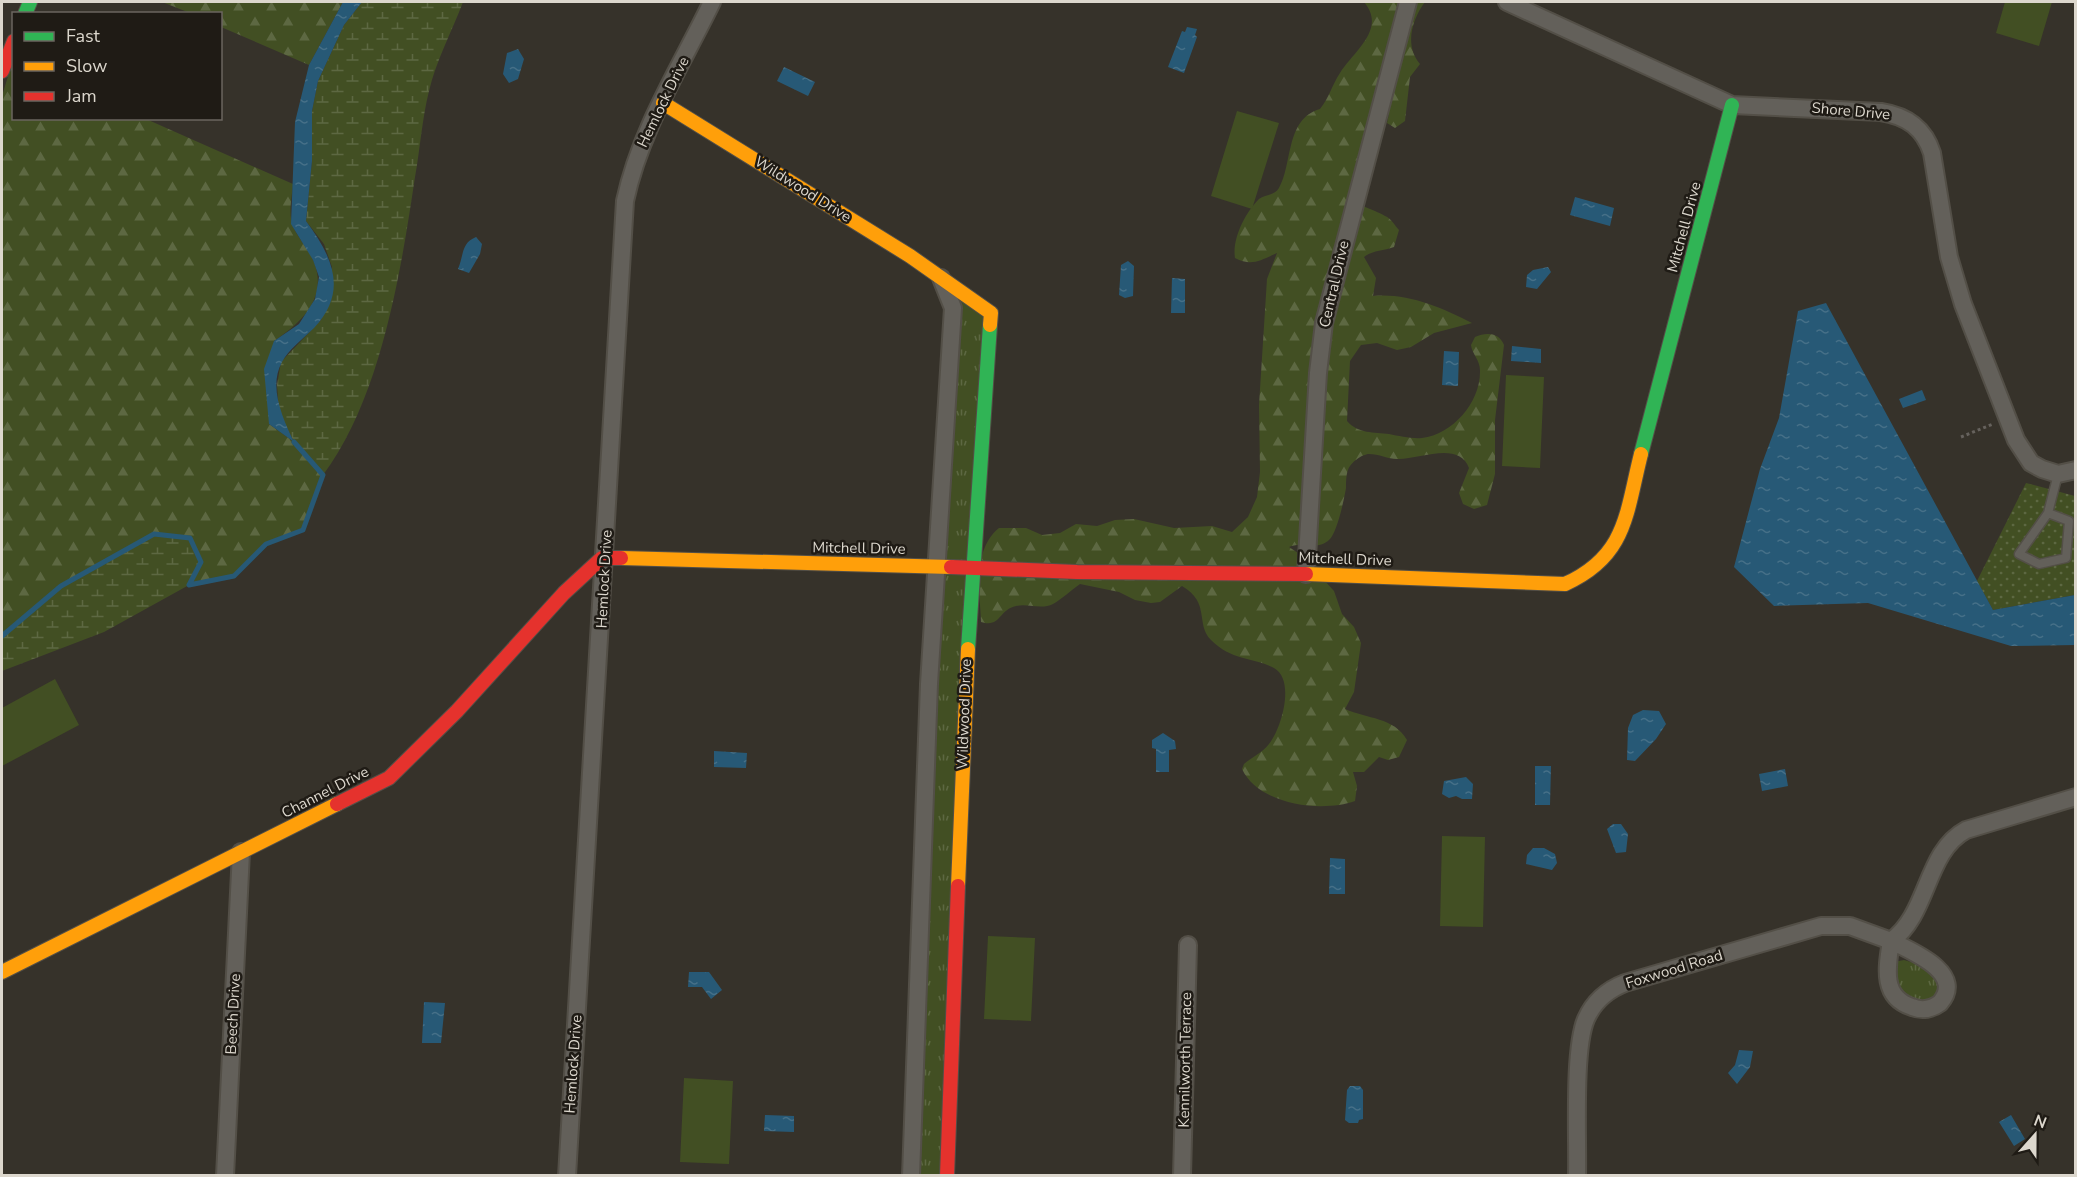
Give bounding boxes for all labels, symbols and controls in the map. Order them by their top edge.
legend [12,12,222,120]
text: Fast [66,24,101,48]
street label: Hemlock Drive [632,53,694,151]
text: Slow [66,54,107,78]
text: Jam [65,84,97,108]
street label: Shore Drive [1811,98,1891,124]
street label: Wildwood Drive [751,151,855,227]
street label: Mitchell Drive [1662,179,1706,275]
street label: Central Drive [1314,239,1354,329]
street label: Hemlock Drive [591,529,617,629]
street label: Mitchell Drive [812,537,906,559]
street label: Mitchell Drive [1298,547,1392,571]
street label: Wildwood Drive [952,658,976,770]
street label: Channel Drive [278,761,372,823]
street label: Foxwood Road [1623,945,1725,993]
street label: Beech Drive [221,973,245,1055]
street label: Kennilworth Terrace [1174,992,1196,1128]
street label: Hemlock Drive [560,1014,586,1114]
north arrow [2005,1105,2065,1165]
text: N [2030,1110,2050,1134]

